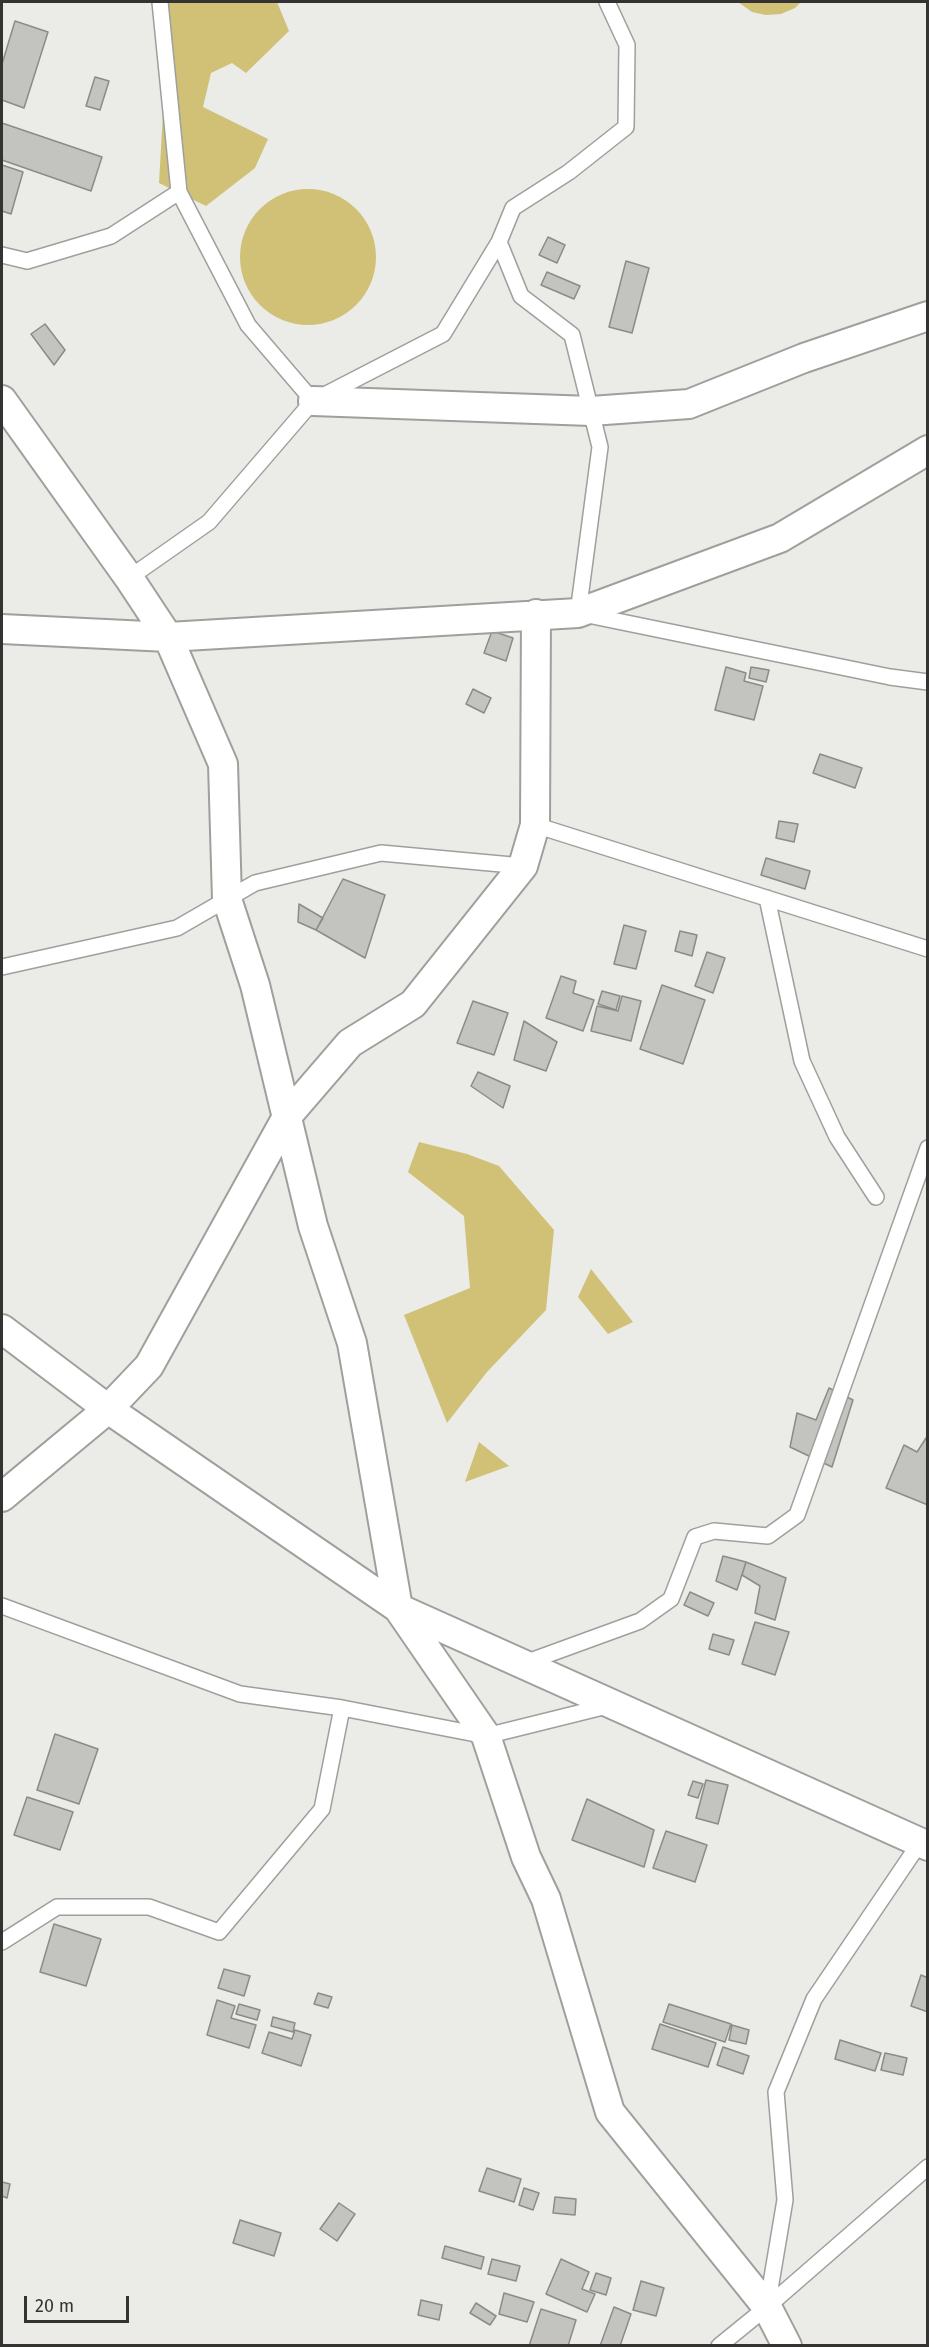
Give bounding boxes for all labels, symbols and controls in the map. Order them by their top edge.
scale bar [27,2284,132,2322]
text: 20 m [35,2295,74,2317]

